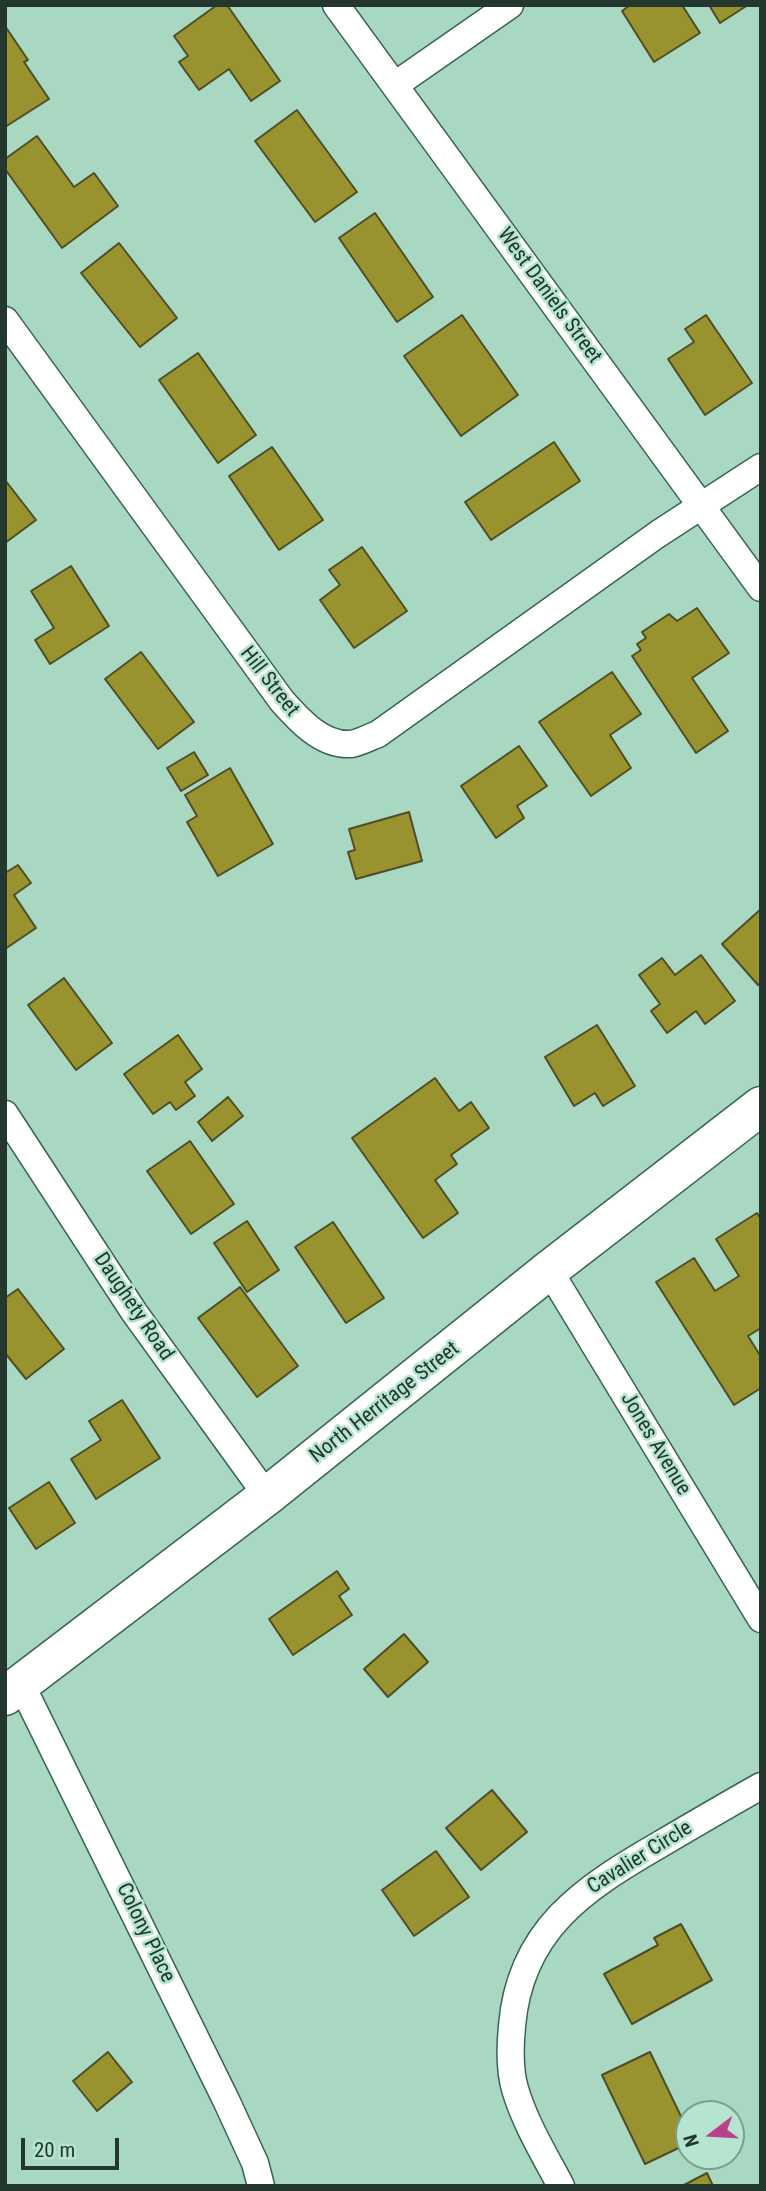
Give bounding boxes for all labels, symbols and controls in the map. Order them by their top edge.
street label: West Daniels Street [491,223,607,369]
street label: Hill Street [234,642,304,722]
street label: Daughety Road [88,1248,178,1366]
street label: North Herritage Street [305,1337,465,1469]
street label: Jones Avenue [614,1388,696,1500]
street label: Cavalier Circle [583,1816,697,1900]
street label: Colony Place [110,1879,180,1987]
north arrow [675,2100,745,2170]
scale bar [24,2124,122,2168]
text: N [679,2132,704,2150]
text: 20 m [34,2138,75,2162]

